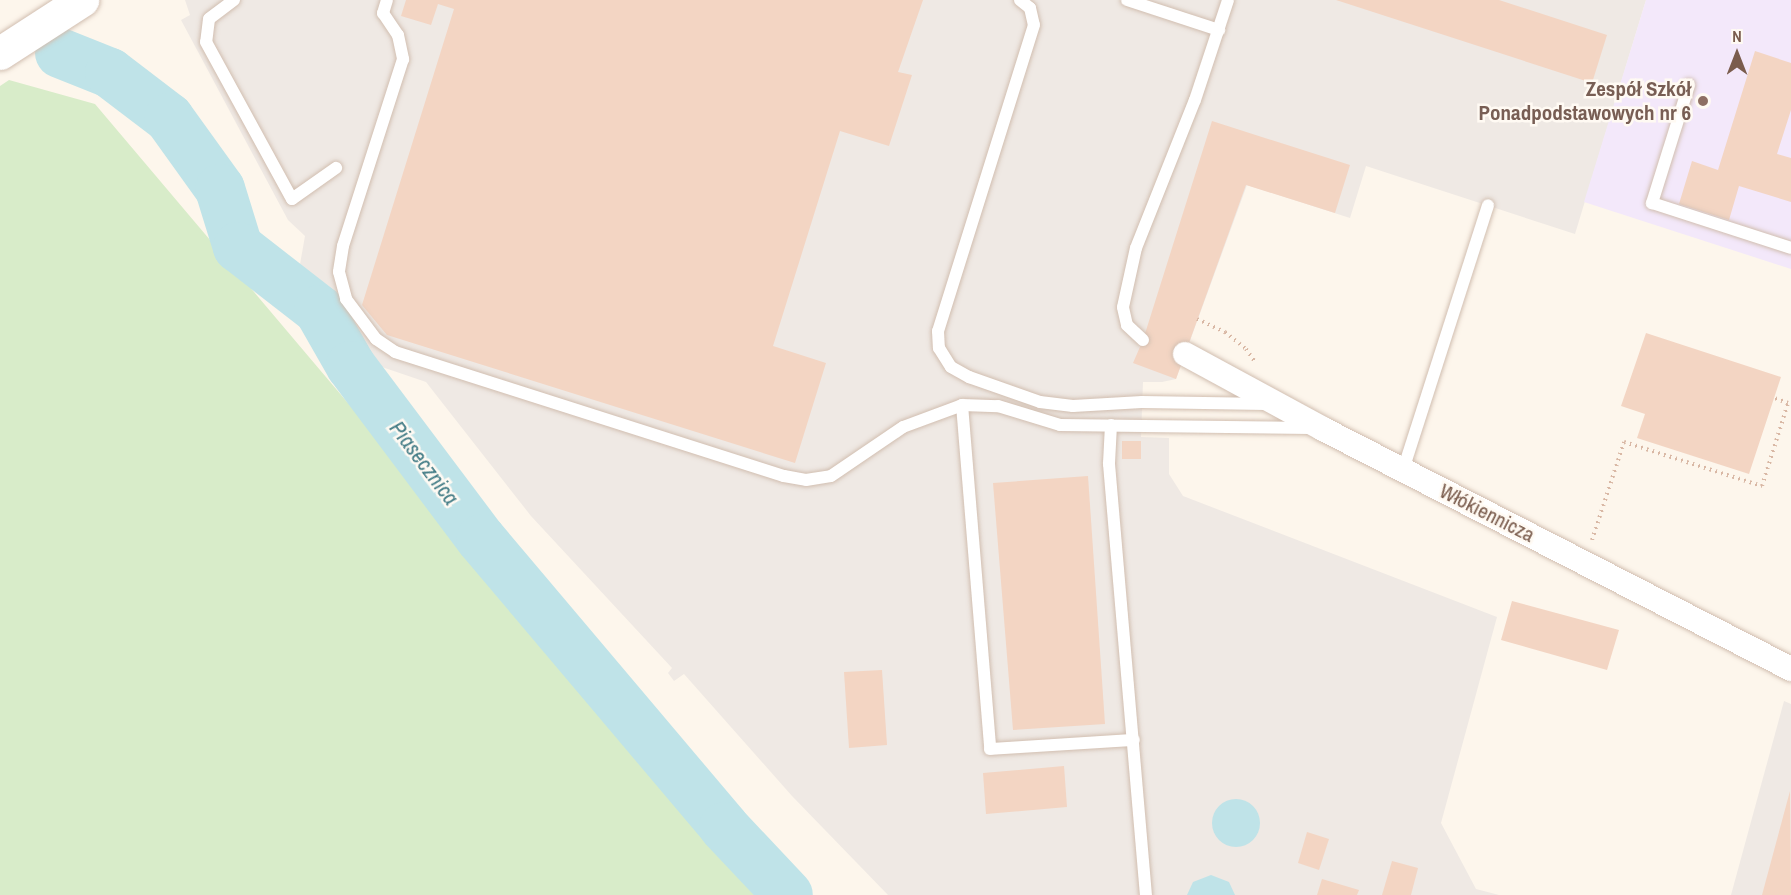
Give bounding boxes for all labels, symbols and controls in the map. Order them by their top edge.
north arrow [1707,24,1767,84]
text: N [1732,25,1742,47]
place label: Zespół Szkół Ponadpodstawowych nr 6 [1479,76,1691,126]
marker: Zespół Szkół Ponadpodstawowych nr 6 [1696,94,1710,108]
water label: Piasecznica [384,416,464,510]
street label: Włókiennicza [1435,478,1539,548]

